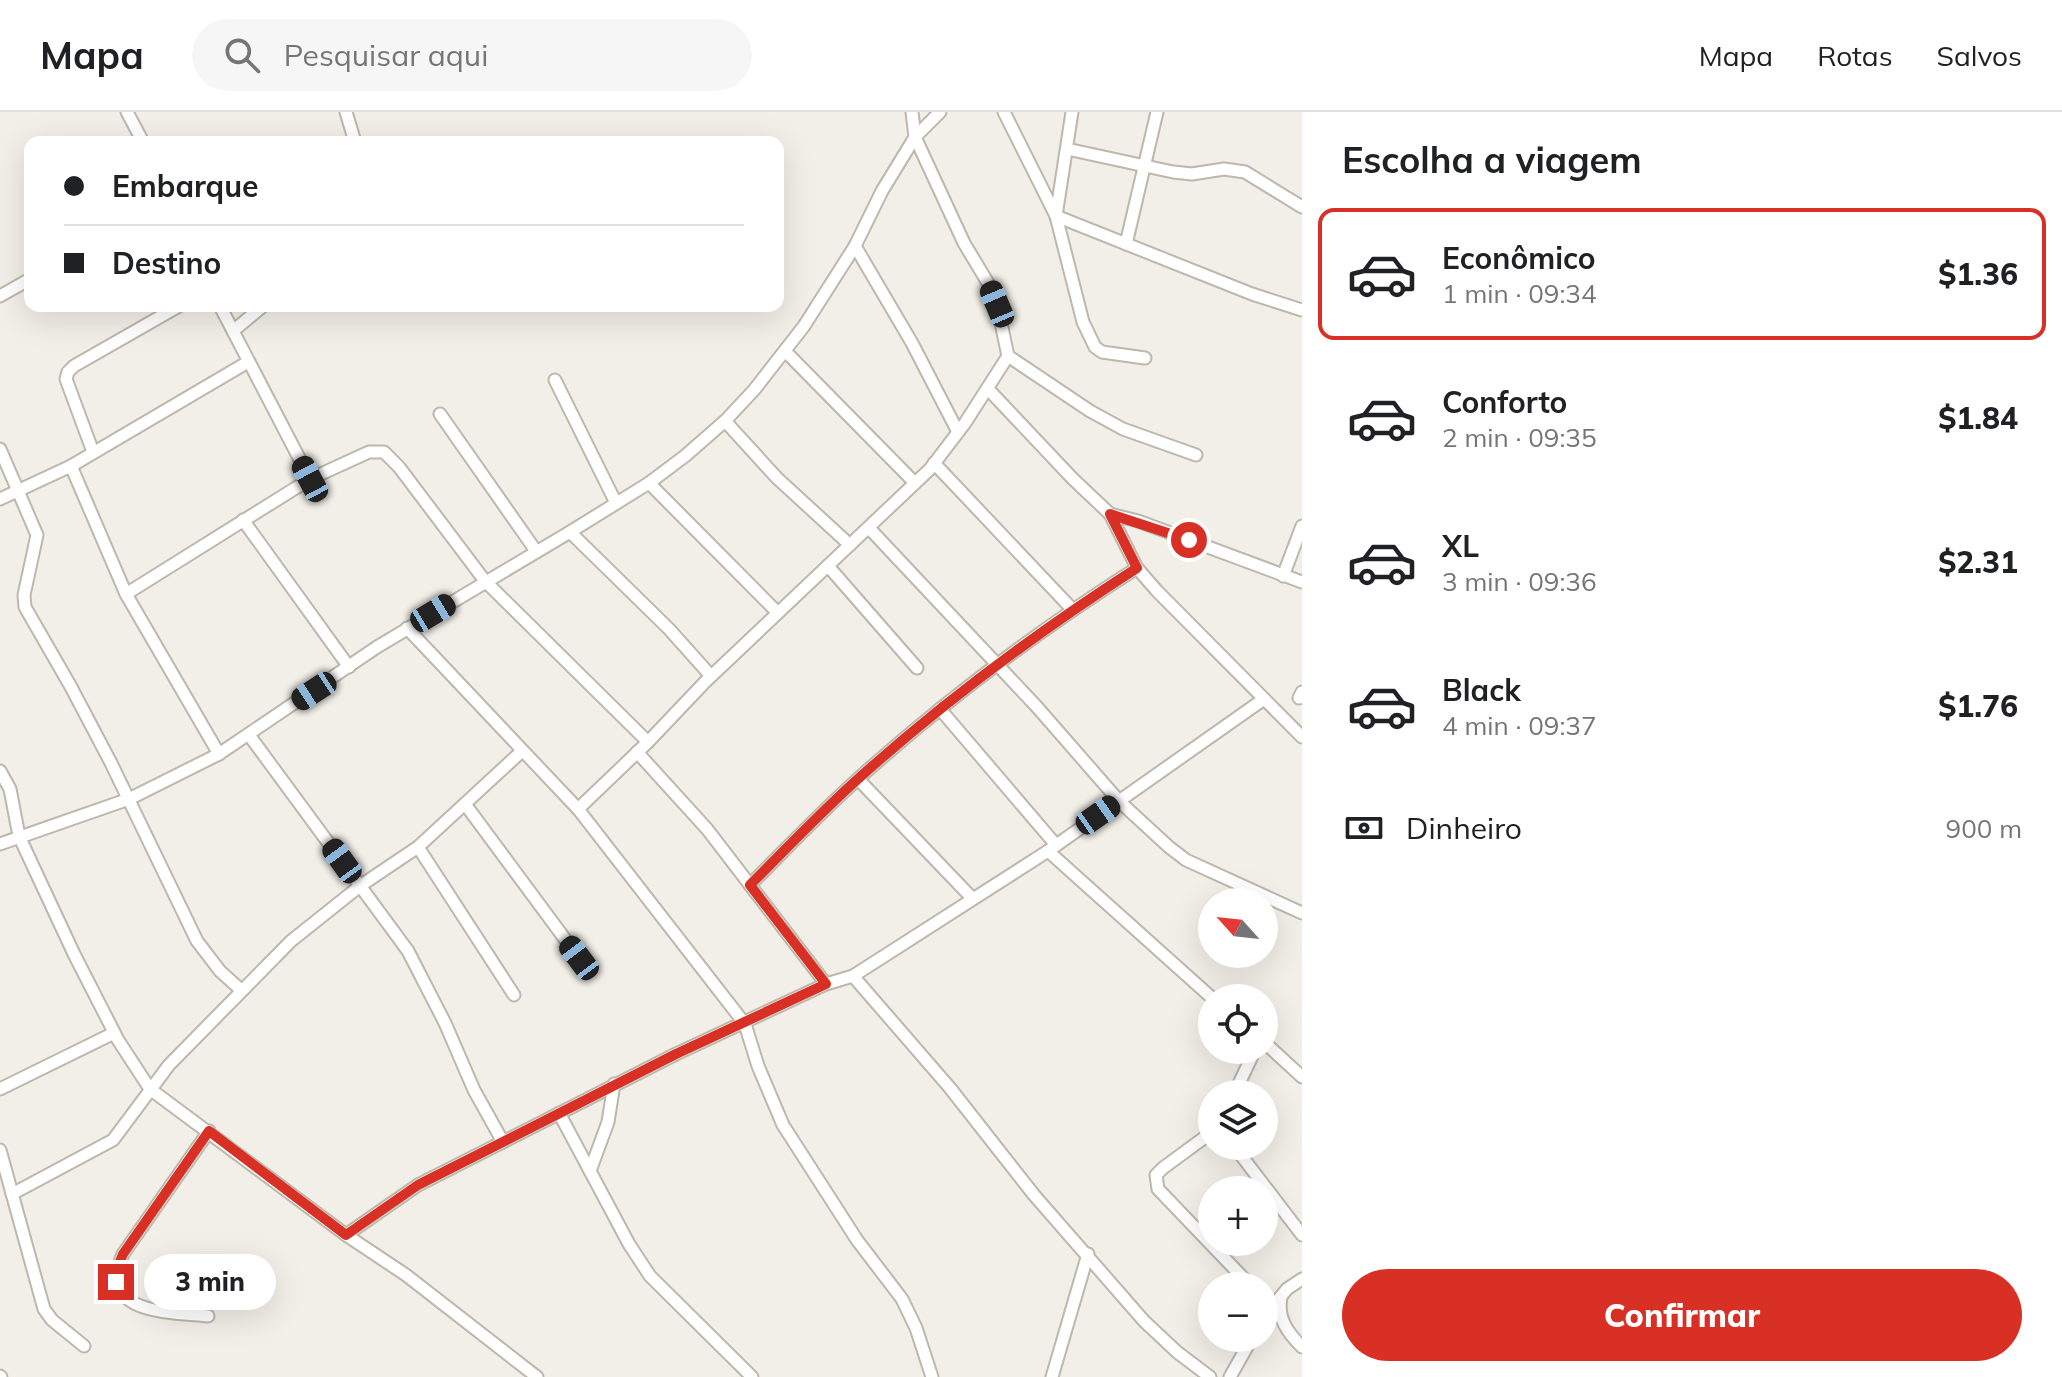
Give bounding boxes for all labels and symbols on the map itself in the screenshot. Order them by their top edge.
car [977,277,1017,331]
car [288,452,332,506]
route start [1171,522,1207,558]
car [406,590,460,636]
car [287,668,341,714]
car [1071,791,1125,839]
car [318,835,366,887]
north arrow [1198,888,1278,968]
car [555,932,603,984]
callout: 3 min [144,1254,276,1310]
route end [98,1264,134,1300]

